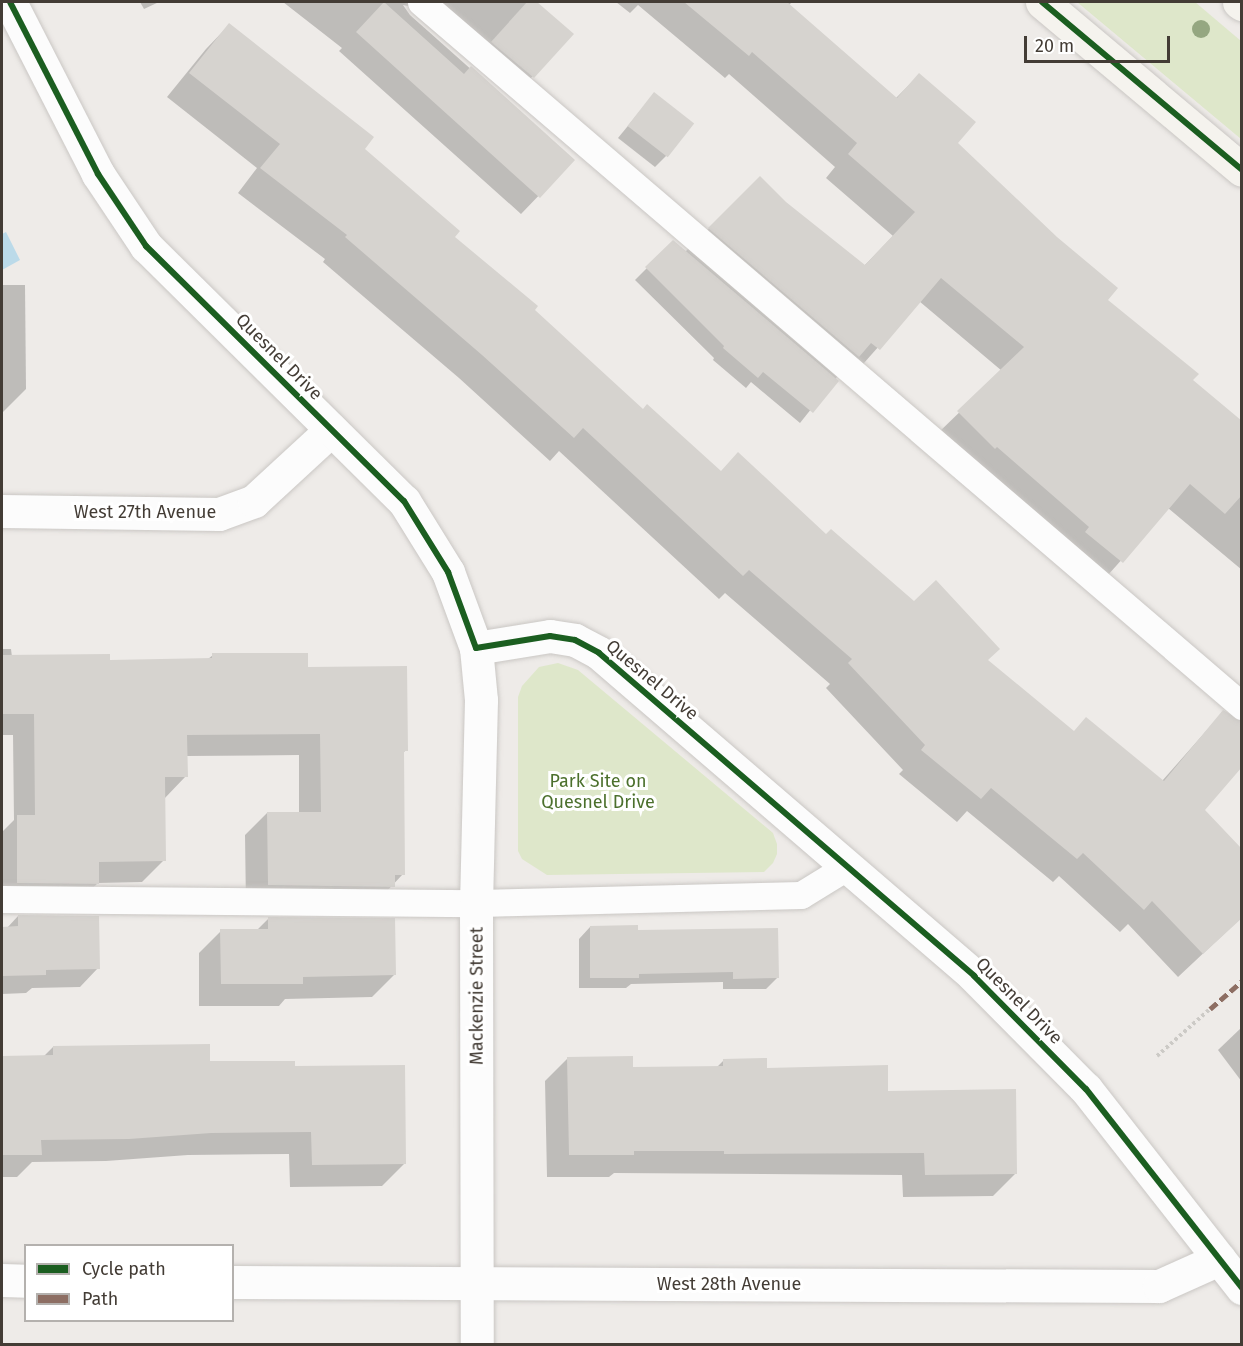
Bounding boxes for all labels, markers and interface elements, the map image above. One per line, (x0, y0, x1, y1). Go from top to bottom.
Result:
scale bar (1027, 24, 1172, 62)
text: 20 m (1035, 35, 1074, 57)
street label: Quesnel Drive (231, 309, 327, 405)
street label: West 27th Avenue (74, 501, 216, 523)
street label: Quesnel Drive (601, 635, 703, 725)
park label: Park Site on Quesnel Drive (541, 771, 655, 814)
street label: Mackenzie Street (466, 927, 488, 1065)
street label: Quesnel Drive (971, 953, 1067, 1049)
legend (24, 1244, 234, 1322)
text: Cycle path (82, 1258, 166, 1280)
street label: West 28th Avenue (657, 1273, 801, 1295)
text: Path (82, 1288, 118, 1310)

